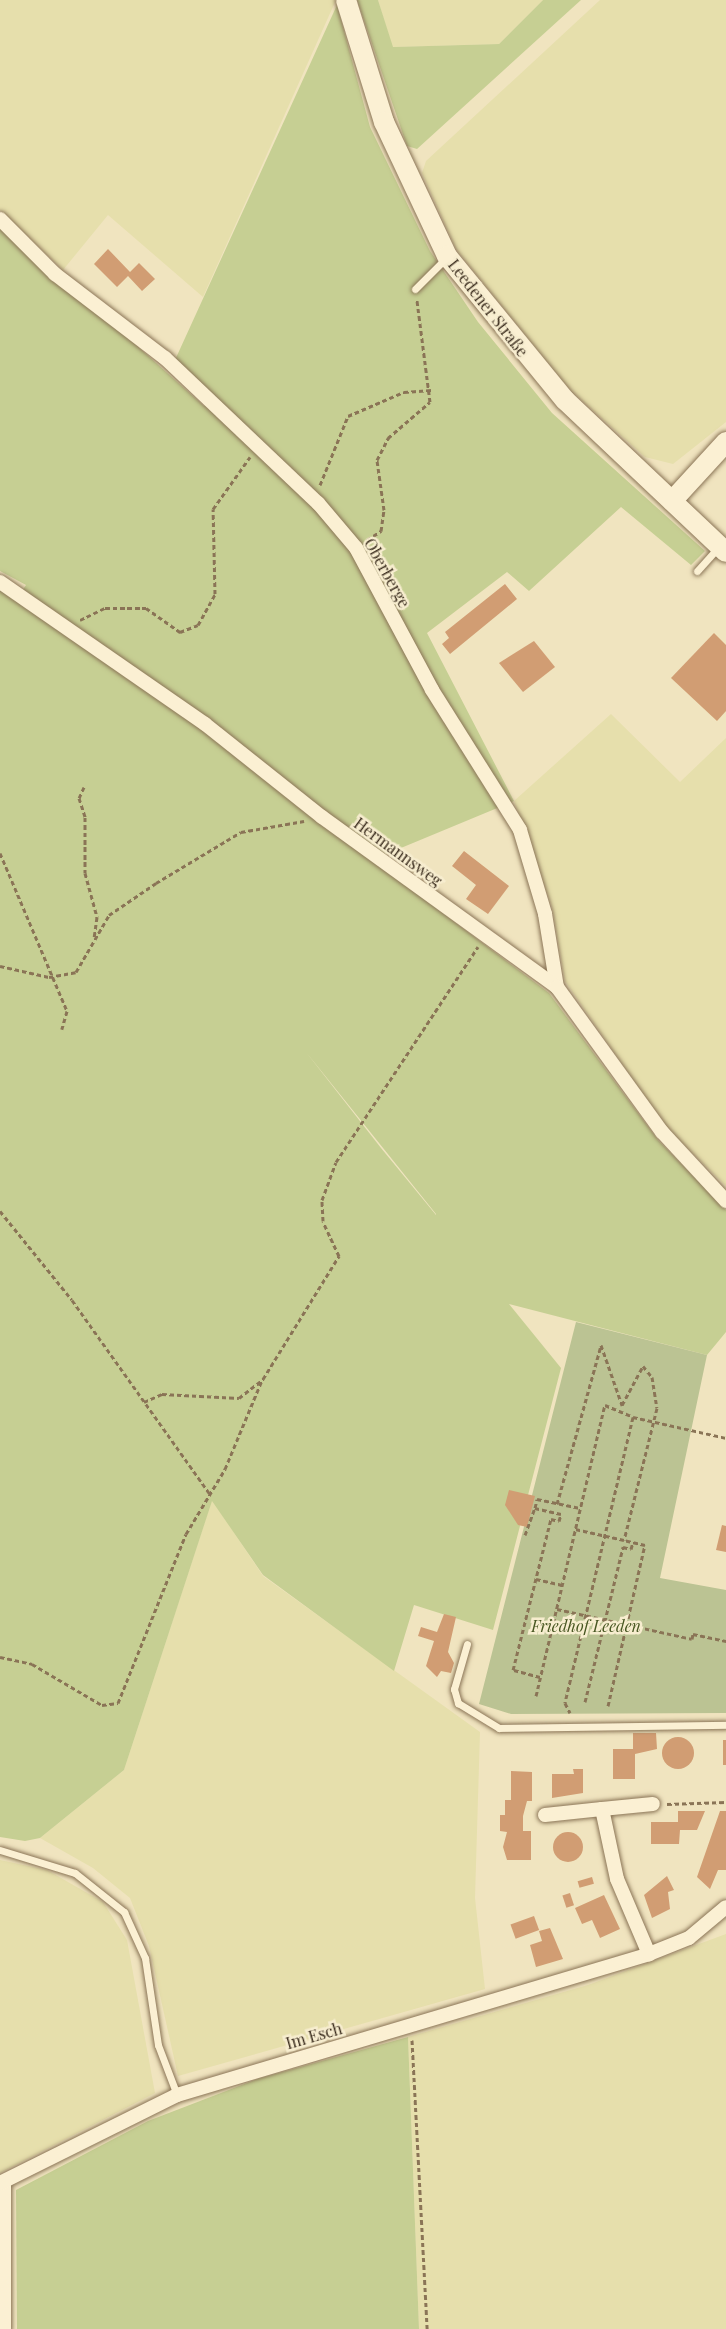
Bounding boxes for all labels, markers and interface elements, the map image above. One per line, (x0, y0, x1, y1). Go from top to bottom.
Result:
street label: Leedener Straße (444, 255, 532, 361)
street label: Oberberge (360, 535, 414, 611)
street label: Hermannsweg (350, 814, 446, 890)
park label: Friedhof Leeden (531, 1616, 641, 1636)
street label: Im Esch (284, 2019, 344, 2053)

